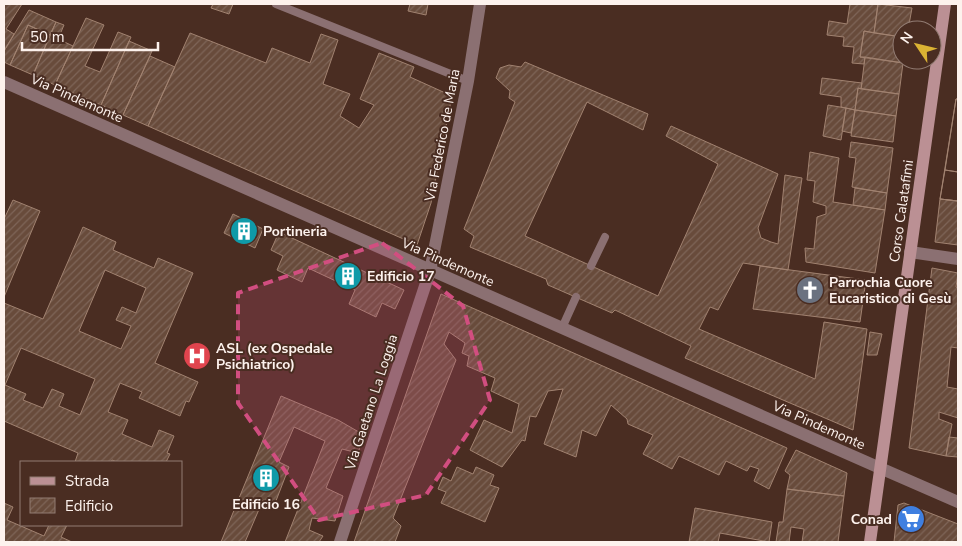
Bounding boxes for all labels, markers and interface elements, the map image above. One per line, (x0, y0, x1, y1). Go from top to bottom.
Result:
scale bar (22, 20, 159, 52)
north arrow (892, 20, 942, 70)
text: 50 m (30, 27, 65, 47)
text: N (896, 28, 918, 48)
street label: Via Federico de Maria (420, 67, 465, 204)
street label: Via Pindemonte (27, 69, 126, 127)
street label: Corso Calatafimi (885, 159, 918, 264)
building icon: Portineria (229, 216, 259, 246)
place label: Portineria (263, 222, 327, 241)
street label: Via Pindemonte (398, 233, 497, 291)
building icon: Edificio 17 (333, 261, 363, 291)
place label: Edificio 17 (367, 267, 435, 286)
place label: Parrochia Cuore Eucaristico di Gesù (829, 273, 951, 308)
church icon: Parrochia Cuore Eucaristico di Gesù (795, 275, 825, 305)
street label: Via Gaetano La Loggia (340, 332, 402, 473)
place label: ASL (ex Ospedale Psichiatrico) (216, 339, 333, 374)
hospital icon: ASL (ex Ospedale Psichiatrico) (182, 341, 212, 371)
street label: Via Pindemonte (769, 396, 868, 454)
legend (20, 461, 182, 526)
building icon: Edificio 16 (251, 463, 281, 493)
text: Strada (65, 471, 109, 491)
place label: Edificio 16 (232, 495, 300, 514)
text: Edificio (65, 496, 113, 516)
supermarket icon: Conad (896, 504, 926, 534)
place label: Conad (851, 510, 892, 529)

